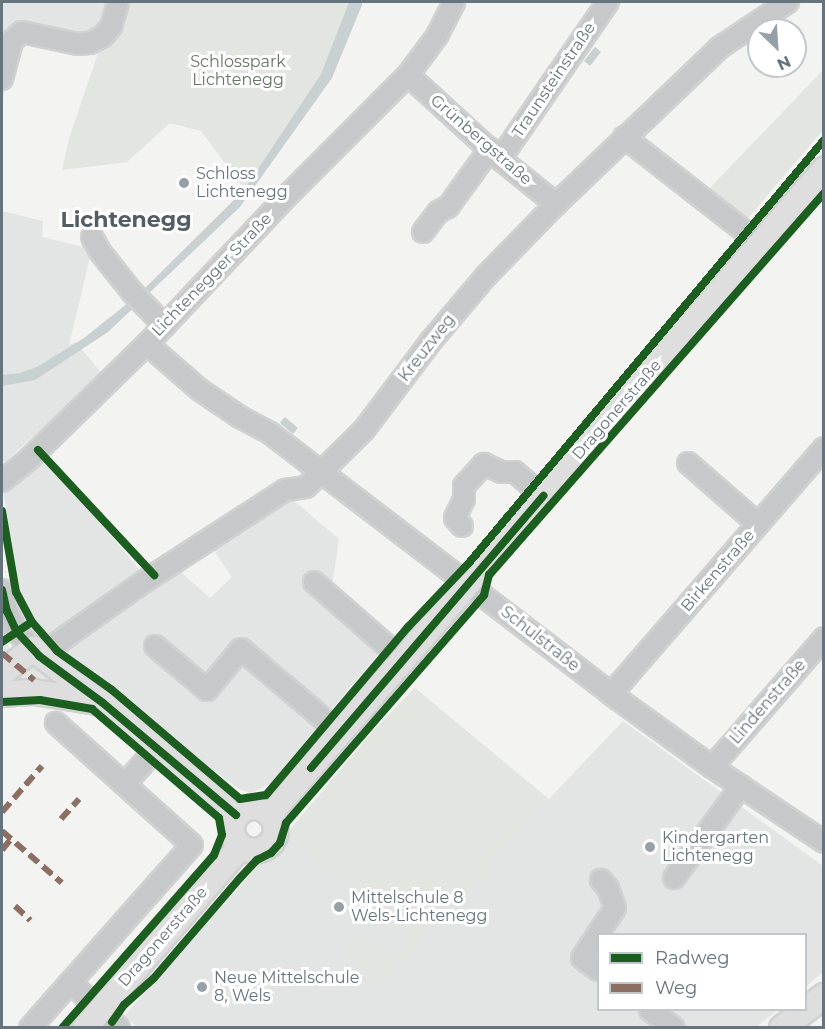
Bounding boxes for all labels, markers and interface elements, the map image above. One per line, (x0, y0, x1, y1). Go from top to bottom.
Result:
north arrow (747, 18, 807, 78)
street label: Traunsteinstraße (508, 19, 600, 141)
park label: Schlosspark Lichtenegg (190, 52, 286, 90)
text: N (774, 52, 794, 74)
street label: Grünbergstraße (426, 91, 536, 189)
place label: Schloss Lichtenegg (196, 164, 288, 202)
marker: Schloss Lichtenegg (177, 176, 191, 190)
district label: Lichtenegg (60, 207, 192, 233)
street label: Lichtenegger Straße (148, 209, 276, 341)
street label: Kreuzweg (395, 310, 459, 386)
street label: Dragonerstraße (568, 356, 666, 464)
street label: Birkenstraße (677, 526, 759, 616)
street label: Schulstraße (497, 602, 583, 676)
street label: Lindenstraße (726, 656, 810, 748)
place label: Kindergarten Lichtenegg (662, 828, 769, 866)
marker: Kindergarten Lichtenegg (643, 840, 657, 854)
street label: Dragonerstraße (114, 883, 212, 991)
place label: Mittelschule 8 Wels-Lichtenegg (351, 888, 487, 926)
marker: Mittelschule 8 Wels-Lichtenegg (332, 900, 346, 914)
legend (597, 933, 807, 1011)
text: Radweg (655, 947, 730, 969)
place label: Neue Mittelschule 8, Wels (214, 968, 359, 1006)
text: Weg (655, 977, 697, 999)
marker: Neue Mittelschule 8, Wels (195, 980, 209, 994)

